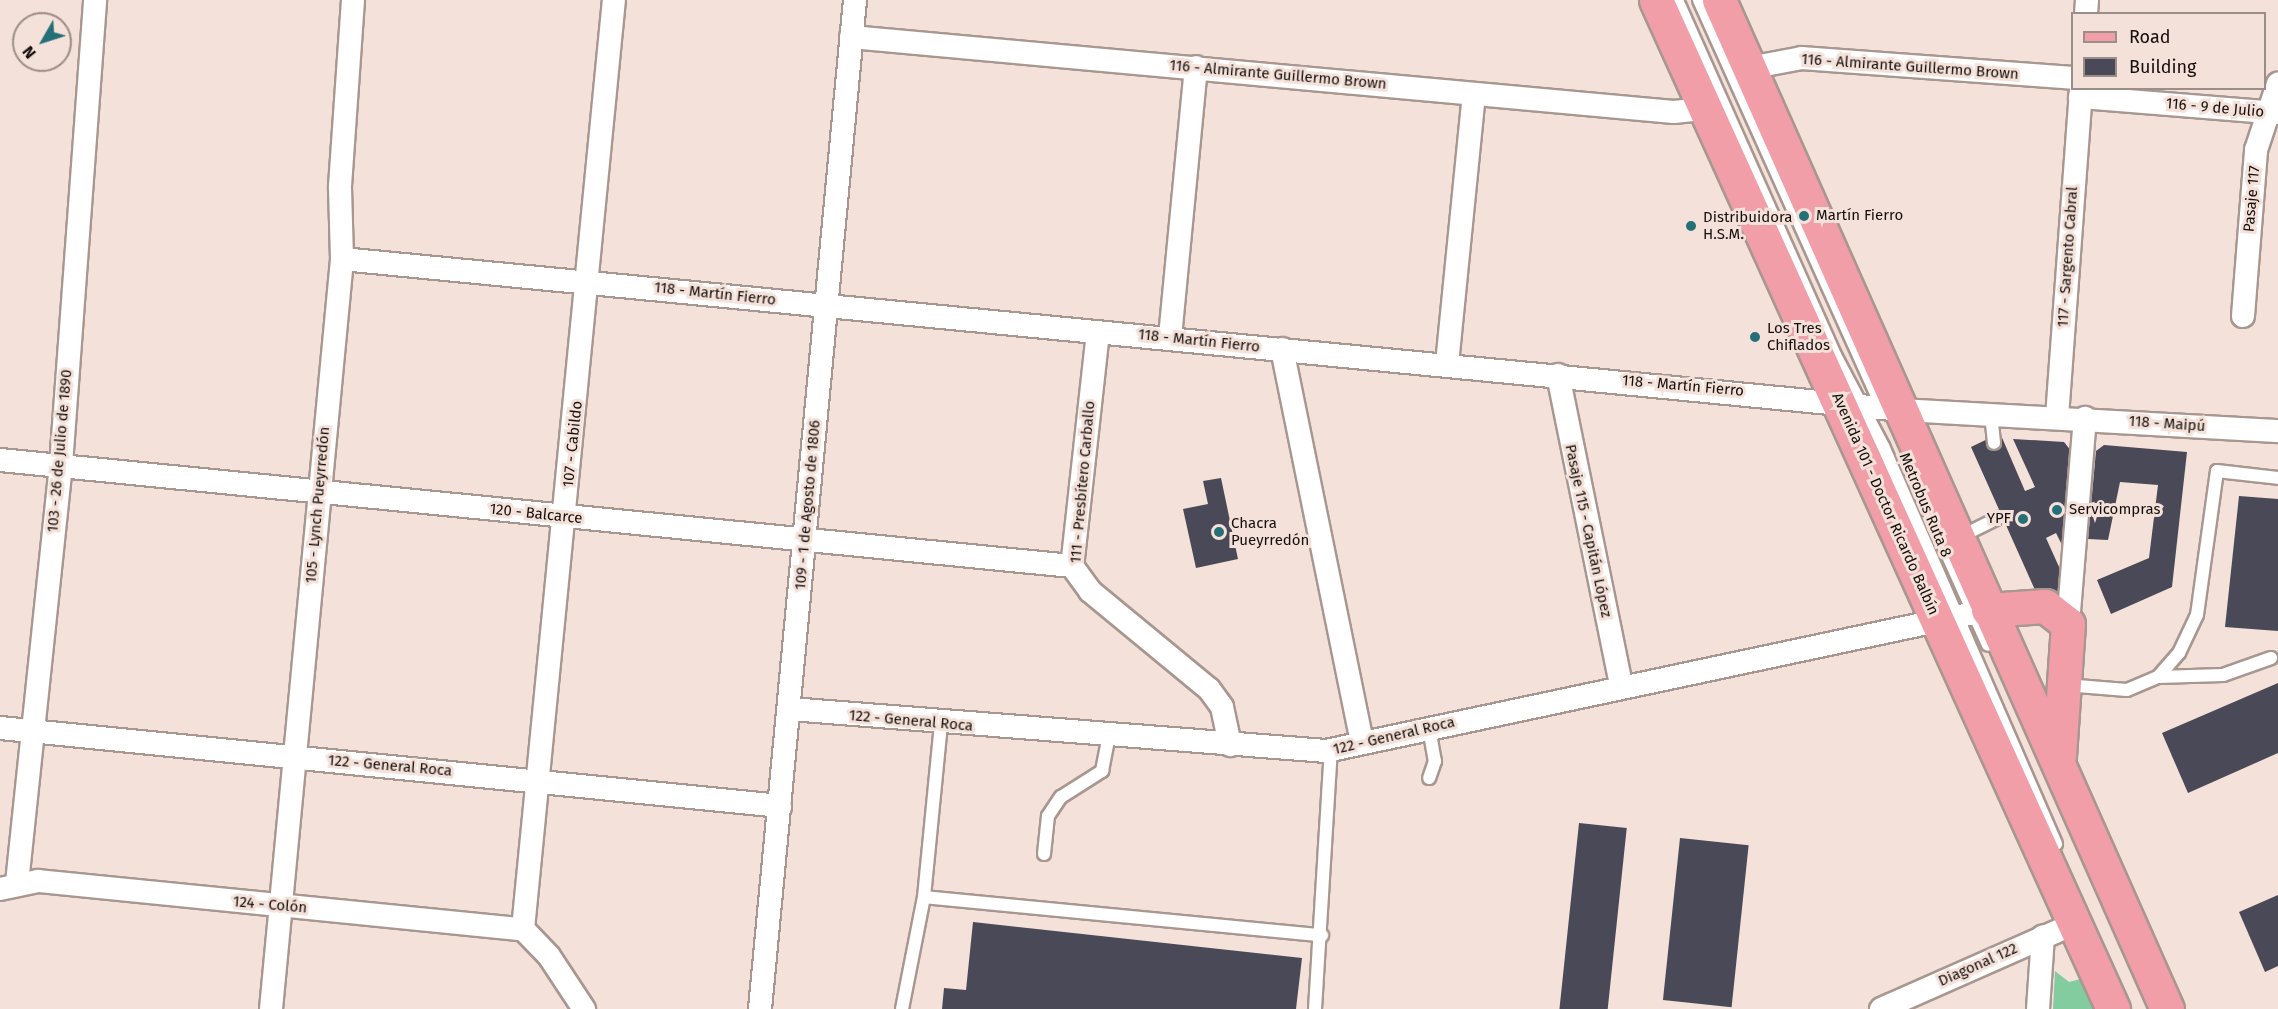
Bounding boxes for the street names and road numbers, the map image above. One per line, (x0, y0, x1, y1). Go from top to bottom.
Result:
street label: 116 - Almirante Guillermo Brown (1801, 50, 2019, 84)
street label: 116 - Almirante Guillermo Brown (1169, 57, 1387, 93)
street label: 116 - 9 de Julio (2165, 95, 2265, 121)
street label: Pasaje 117 (2240, 165, 2264, 233)
street label: 117 - Sargento Cabral (2054, 186, 2082, 328)
street label: 118 - Martín Fierro (653, 279, 777, 309)
street label: 118 - Martín Fierro (1137, 326, 1261, 356)
street label: 103 - 26 de Julio de 1890 (44, 369, 76, 533)
street label: 118 - Martín Fierro (1621, 372, 1745, 400)
street label: Avenida 101 - Doctor Ricardo Balbín (1828, 390, 1942, 618)
street label: 107 - Cabildo (560, 400, 586, 488)
street label: 111 - Presbítero Carballo (1067, 400, 1099, 564)
street label: 118 - Maipú (2128, 412, 2206, 436)
street label: 109 - 1 de Agosto de 1806 (792, 419, 824, 591)
street label: 105 - Lynch Pueyrredón (302, 426, 334, 584)
street label: Pasaje 115 - Capitán López (1561, 443, 1615, 619)
street label: Metrobus Ruta 8 (1895, 450, 1955, 560)
street label: 120 - Balcarce (489, 500, 583, 528)
street label: 122 - General Roca (848, 707, 974, 735)
street label: 122 - General Roca (1331, 713, 1457, 759)
street label: 122 - General Roca (327, 752, 453, 780)
street label: 124 - Colón (232, 893, 308, 917)
street label: Diagonal 122 (1936, 940, 2020, 990)

